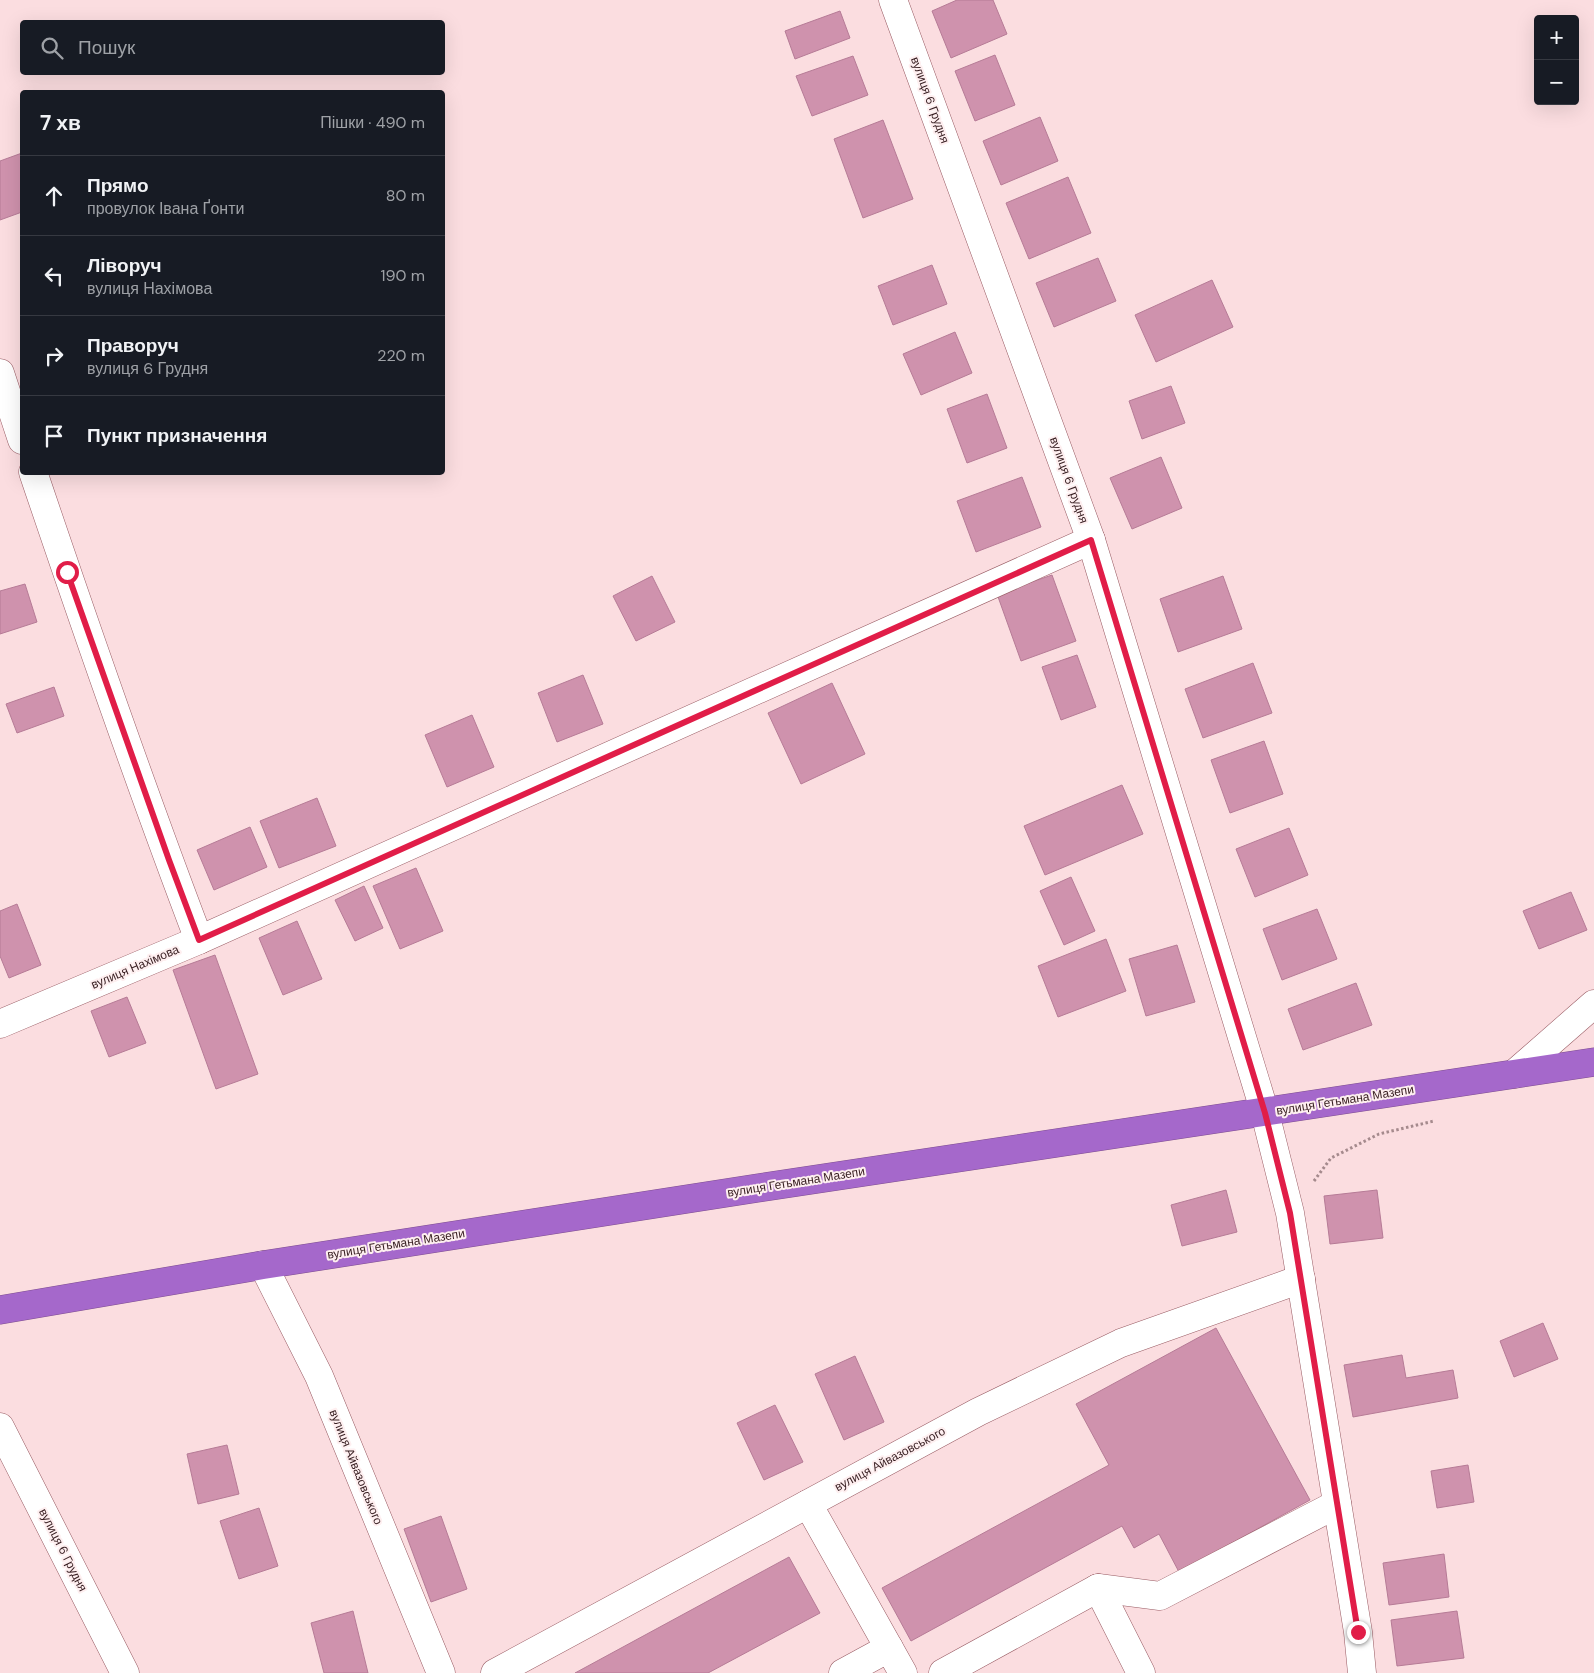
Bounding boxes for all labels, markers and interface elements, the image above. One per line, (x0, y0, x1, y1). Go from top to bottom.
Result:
map controls (1534, 15, 1579, 105)
button: + (1534, 15, 1579, 60)
search box (20, 20, 445, 75)
icon: search (38, 34, 66, 62)
text: Пошук (78, 35, 135, 60)
street label: вулиця 6 Грудня (907, 55, 953, 145)
button: − (1534, 60, 1579, 105)
text: 7 хв (40, 109, 81, 137)
text: Пішки · 490 m (320, 112, 425, 133)
text: Прямо (87, 173, 149, 198)
icon: ahead (40, 182, 68, 210)
text: 80 m (386, 185, 425, 206)
text: провулок Івана Ґонти (87, 198, 244, 219)
text: Ліворуч (87, 253, 162, 278)
icon: left (40, 262, 68, 290)
text: 190 m (381, 265, 425, 286)
text: вулиця Нахімова (87, 278, 212, 299)
text: Праворуч (87, 333, 179, 358)
icon: right (40, 342, 68, 370)
text: 220 m (377, 345, 425, 366)
text: вулиця 6 Грудня (87, 358, 208, 379)
icon: arrive (40, 422, 68, 450)
text: Пункт призначення (87, 423, 267, 448)
street label: вулиця 6 Грудня (1046, 435, 1092, 525)
route start (56, 561, 79, 584)
street label: вулиця Нахімова (89, 941, 182, 993)
street label: вулиця Гетьмана Мазепи (1275, 1081, 1415, 1119)
street label: вулиця Гетьмана Мазепи (726, 1163, 866, 1201)
street label: вулиця Гетьмана Мазепи (326, 1225, 466, 1263)
street label: вулиця Айвазовського (326, 1407, 387, 1527)
street label: вулиця Айвазовського (832, 1423, 948, 1495)
street label: вулиця 6 Грудня (35, 1506, 91, 1594)
route end (1347, 1621, 1370, 1644)

